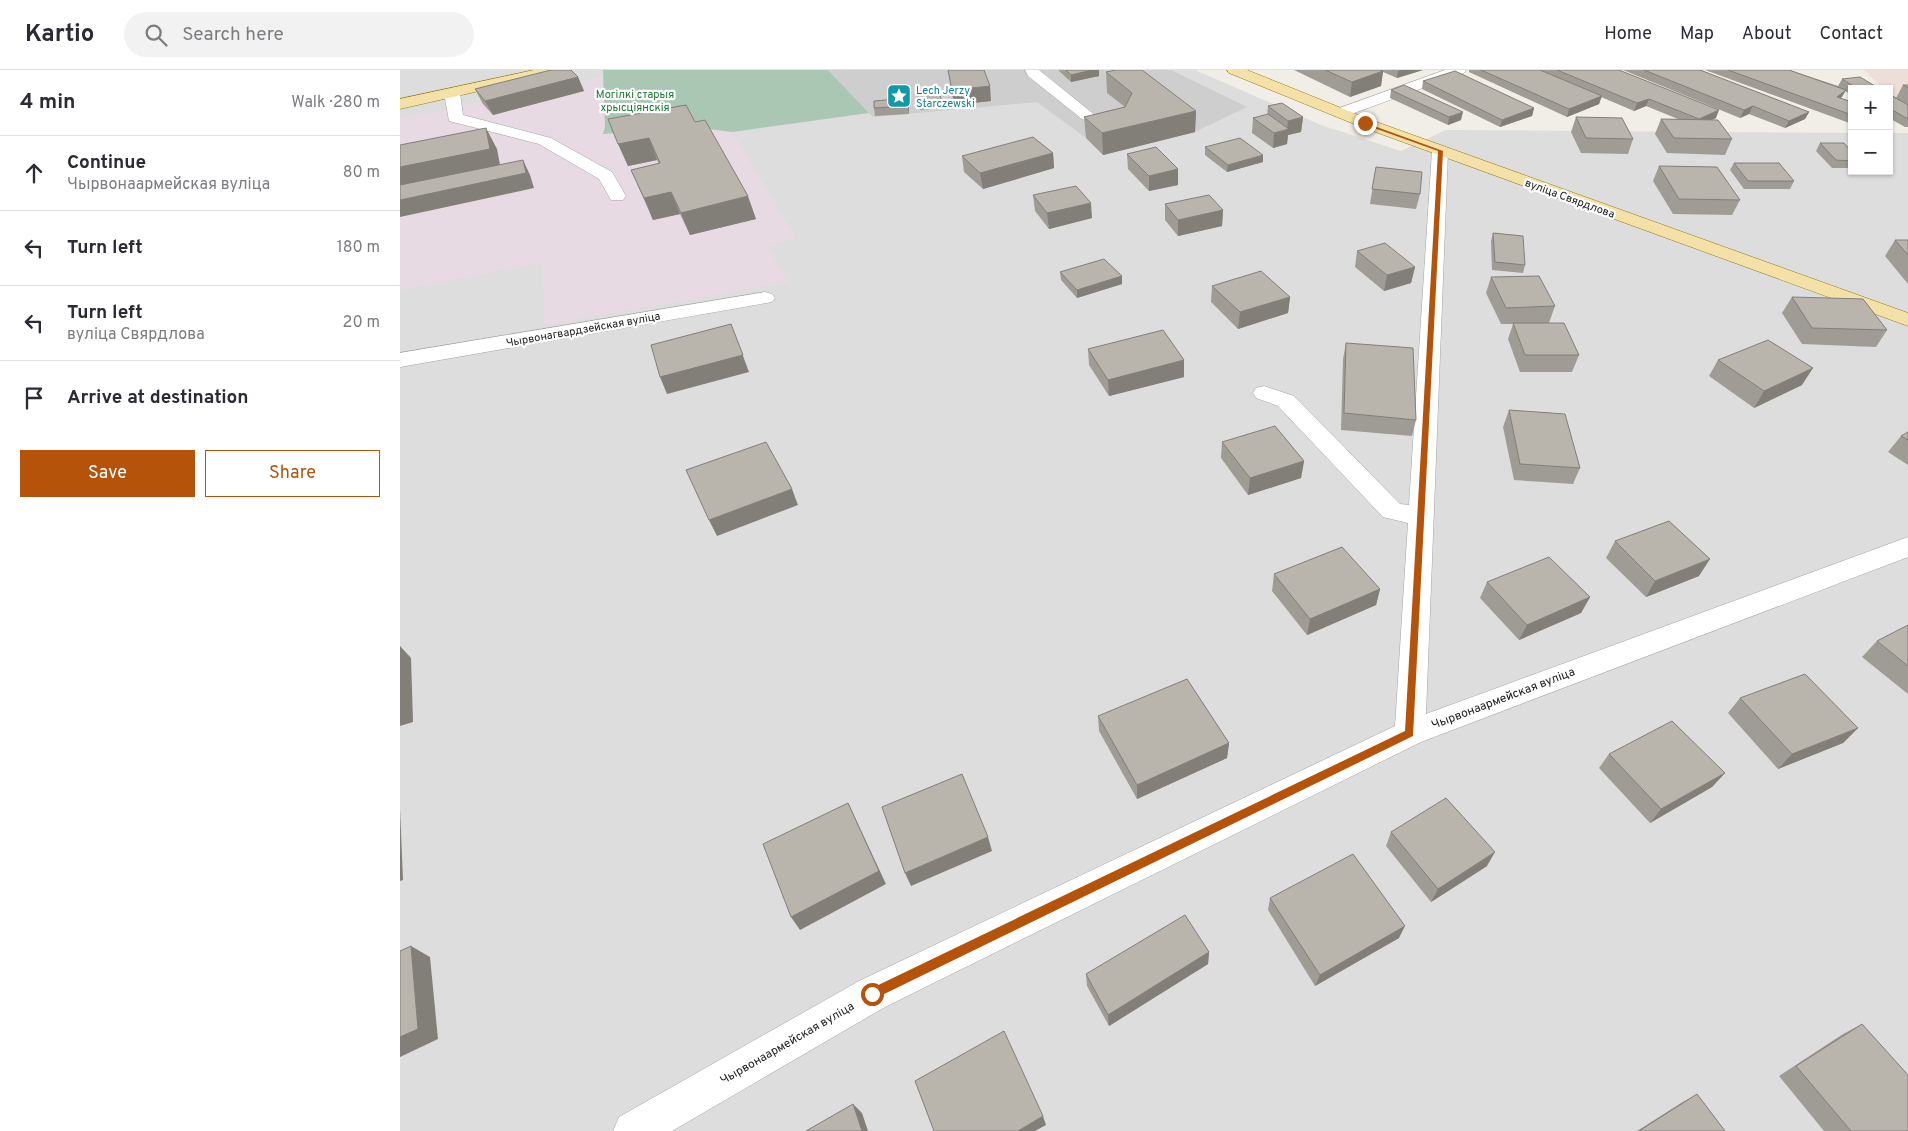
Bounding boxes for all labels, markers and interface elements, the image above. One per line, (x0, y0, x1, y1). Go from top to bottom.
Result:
search box (124, 12, 474, 57)
text: Kartio (25, 20, 94, 50)
icon: search (142, 21, 170, 49)
text: Search here (182, 23, 284, 47)
text: Home (1604, 23, 1652, 46)
text: Map (1680, 23, 1714, 46)
text: About (1742, 23, 1791, 46)
text: Contact (1819, 23, 1883, 46)
place icon: Lech Jerzy Starczewski (886, 83, 912, 109)
place label: Lech Jerzy Starczewski (916, 84, 975, 111)
map controls (1848, 85, 1893, 175)
button: + (1848, 85, 1893, 130)
park label: Могілкі старыя хрысціянскія (596, 88, 674, 115)
text: 4 min (20, 89, 76, 116)
text: Walk · 280 m (291, 93, 380, 113)
route end (1354, 112, 1377, 135)
button: − (1848, 130, 1893, 175)
text: Continue (67, 151, 146, 175)
icon: ahead (20, 159, 48, 187)
text: 80 m (343, 163, 380, 183)
text: Чырвонаармейская вуліца (67, 175, 270, 195)
street label: вуліца Свярдлова (1523, 176, 1617, 222)
icon: left (20, 234, 48, 262)
text: Turn left (67, 236, 143, 260)
text: 180 m (337, 238, 380, 258)
text: Turn left (67, 301, 143, 325)
icon: left (20, 309, 48, 337)
street label: Чырвонагвардзейская вуліца (505, 309, 662, 350)
text: 20 m (343, 313, 380, 333)
text: вуліца Свярдлова (67, 325, 205, 345)
icon: arrive (20, 384, 48, 412)
text: Arrive at destination (67, 386, 248, 410)
button: Save (20, 450, 195, 497)
button: Share (205, 450, 380, 497)
street label: Чырвонаармейская вуліца (1429, 664, 1577, 734)
route start (861, 983, 884, 1006)
street label: Чырвонаармейская вуліца (718, 999, 857, 1089)

